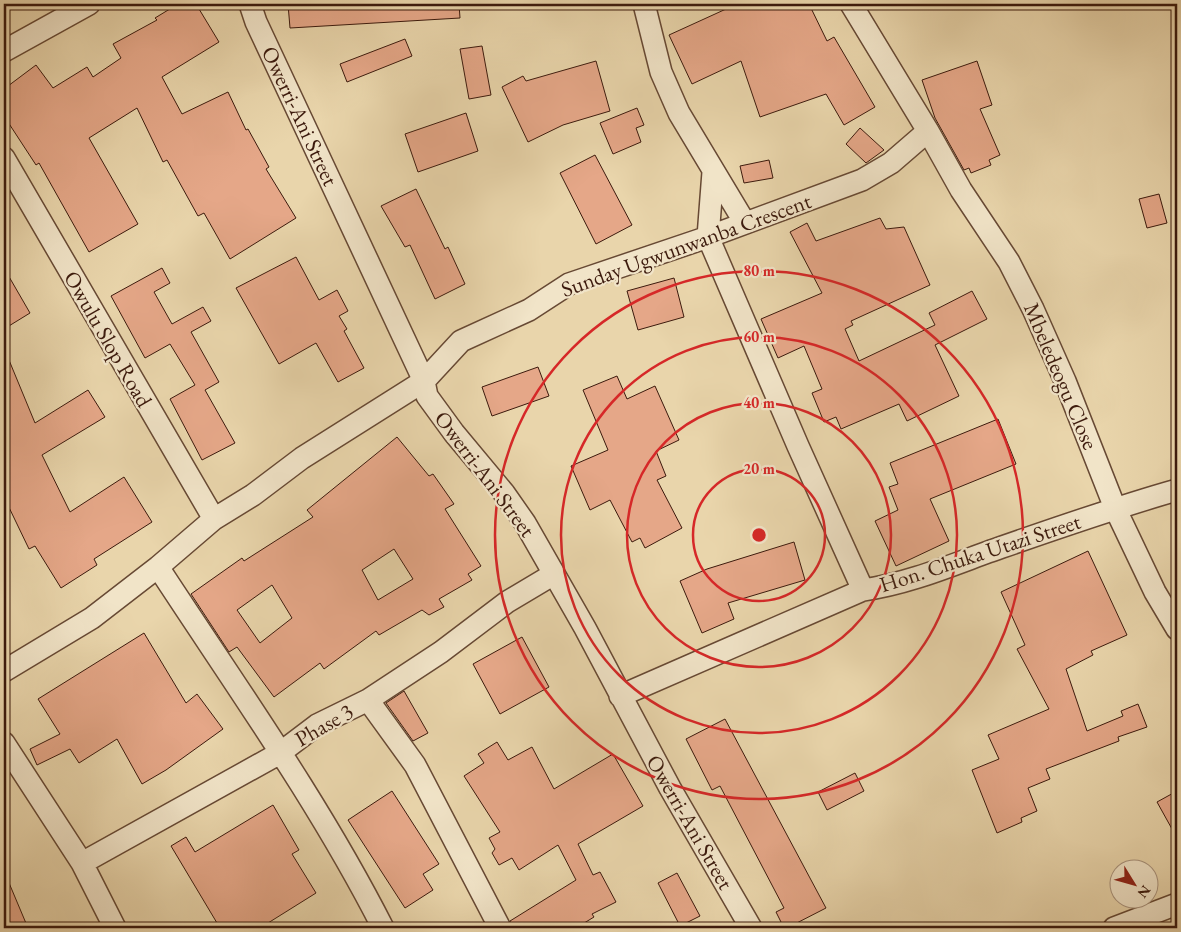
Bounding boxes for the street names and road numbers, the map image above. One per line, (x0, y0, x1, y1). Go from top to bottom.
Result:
street label: Owerri-Ani Street (255, 41, 345, 191)
street label: Sunday Ugwunwanba Crescent (557, 186, 815, 304)
street label: Owulu Slop Road (57, 265, 159, 413)
street label: Mbeledeogu Close (1017, 298, 1105, 454)
street label: Owerri-Ani Street (428, 405, 542, 543)
street label: Hon. Chuka Utazi Street (876, 507, 1084, 599)
street label: Phase 3 (290, 697, 358, 753)
street label: Owerri-Ani Street (640, 749, 740, 895)

